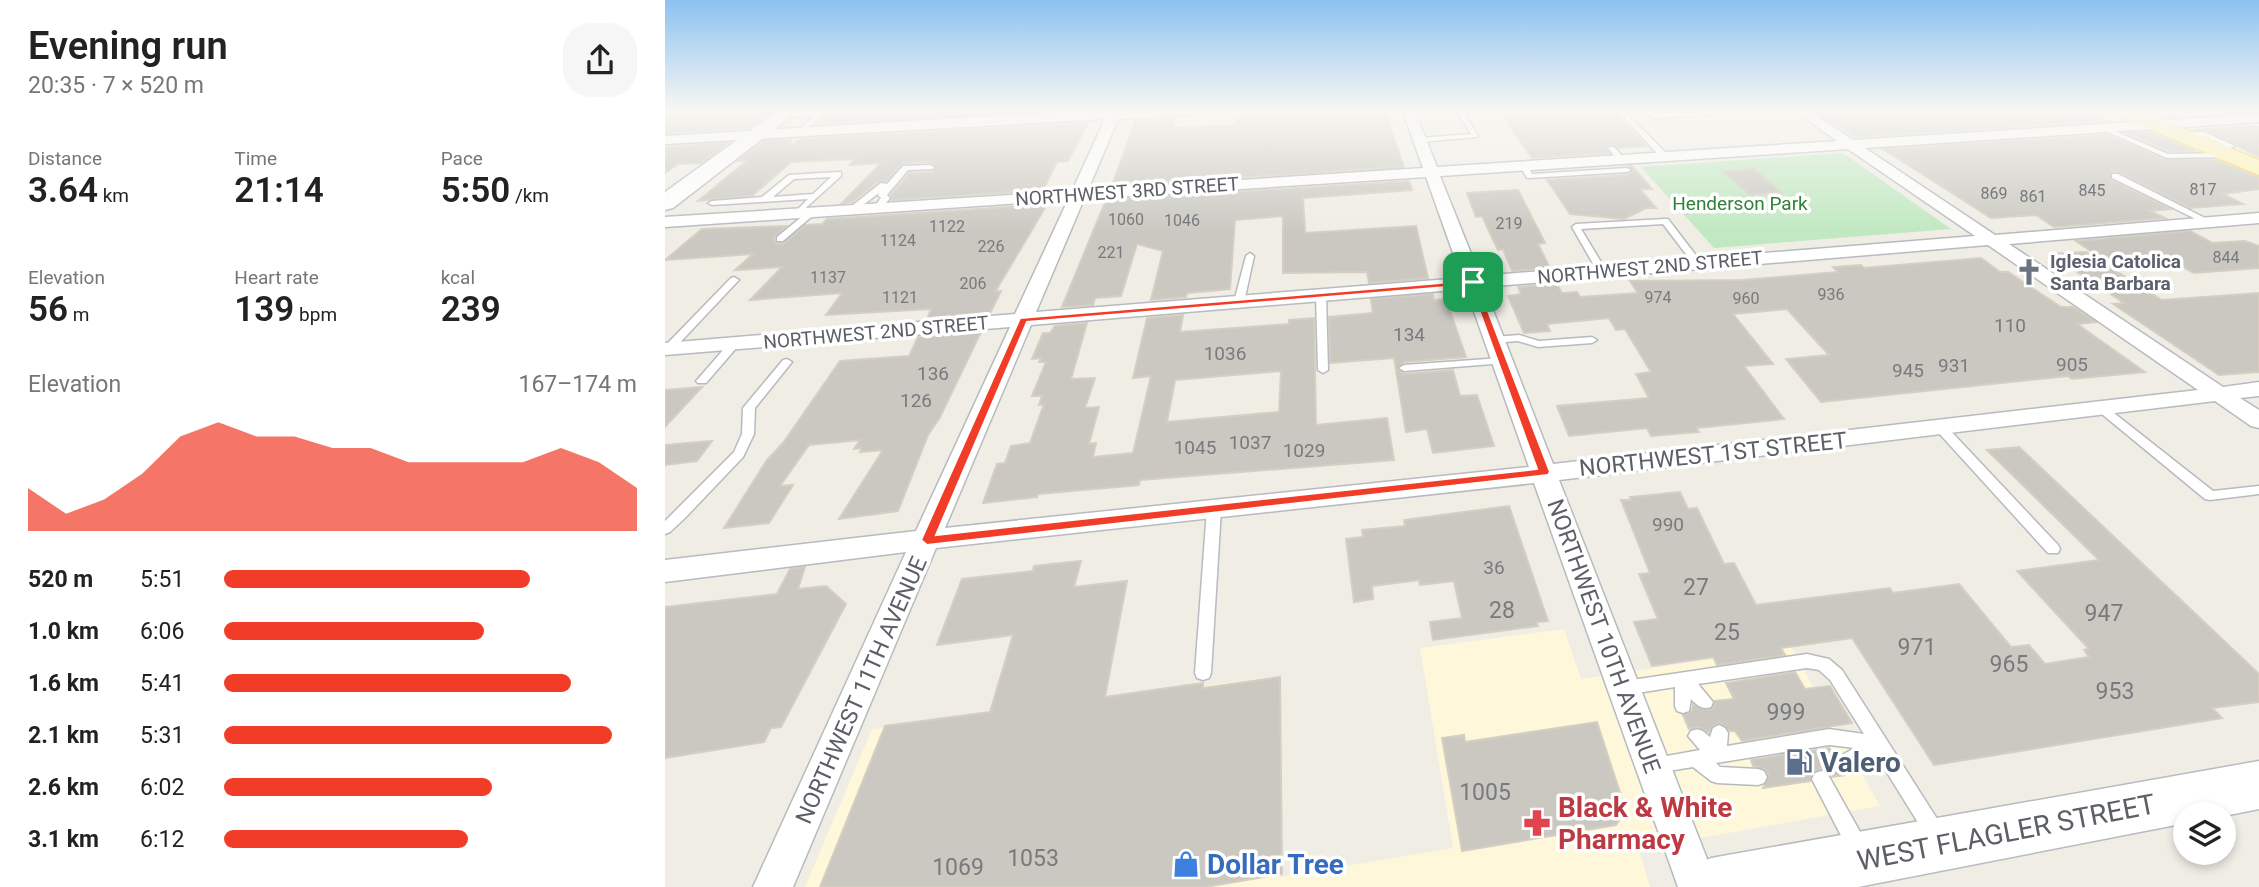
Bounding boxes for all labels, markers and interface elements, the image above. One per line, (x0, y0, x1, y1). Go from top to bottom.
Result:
button: share (563, 23, 637, 97)
text: Evening run (28, 24, 228, 68)
text: 20:35 · 7 × 520 m (28, 72, 204, 99)
text: Distance (28, 147, 102, 170)
text: Time (234, 147, 277, 170)
text: Pace (441, 147, 483, 170)
text: 3.64 (28, 170, 98, 211)
text: 21:14 (234, 170, 324, 211)
text: 5:50 (441, 170, 510, 211)
street label: NORTHWEST 3RD STREET (1014, 172, 1240, 211)
house number: 817 (2190, 180, 2216, 199)
house number: 845 (2079, 181, 2105, 200)
text: km (98, 184, 129, 207)
text: /km (510, 184, 549, 207)
house number: 869 (1981, 184, 2007, 203)
house number: 861 (2020, 187, 2046, 206)
park label: Henderson Park (1672, 192, 1808, 215)
house number: 1060 (1108, 210, 1144, 229)
house number: 1046 (1164, 211, 1200, 230)
house number: 219 (1496, 214, 1522, 233)
house number: 1122 (929, 217, 965, 236)
house number: 1124 (880, 231, 916, 250)
house number: 226 (978, 237, 1004, 256)
house number: 221 (1098, 243, 1124, 262)
street label: NORTHWEST 2ND STREET (1536, 246, 1764, 289)
house number: 844 (2213, 248, 2239, 267)
place label: Iglesia Catolica Santa Barbara (2050, 250, 2181, 295)
pin (1443, 252, 1503, 312)
church icon: Iglesia Catolica Santa Barbara (2014, 257, 2044, 287)
icon: arrive (1454, 263, 1492, 301)
text: Elevation (28, 266, 105, 289)
text: Heart rate (234, 266, 319, 289)
text: kcal (441, 266, 475, 289)
house number: 1137 (810, 268, 846, 287)
house number: 206 (960, 274, 986, 293)
house number: 936 (1818, 285, 1844, 304)
house number: 1121 (882, 288, 918, 307)
house number: 974 (1645, 288, 1671, 307)
text: 56 (28, 289, 68, 330)
text: 139 (234, 289, 294, 330)
text: 239 (441, 289, 501, 330)
house number: 960 (1733, 289, 1759, 308)
text: m (68, 303, 89, 326)
text: bpm (294, 303, 337, 326)
street label: NORTHWEST 2ND STREET (762, 311, 990, 354)
house number: 110 (1994, 314, 2026, 337)
house number: 134 (1393, 323, 1425, 346)
house number: 1036 (1204, 342, 1246, 365)
house number: 905 (2056, 353, 2088, 376)
house number: 931 (1938, 354, 1970, 377)
house number: 945 (1892, 359, 1924, 382)
house number: 136 (917, 362, 949, 385)
text: Elevation (28, 371, 121, 398)
text: 167–174 m (518, 371, 637, 398)
house number: 126 (900, 389, 932, 412)
street label: NORTHWEST 1ST STREET (1578, 427, 1848, 482)
house number: 1037 (1229, 431, 1271, 454)
house number: 1045 (1174, 436, 1216, 459)
house number: 1029 (1283, 439, 1325, 462)
street label: NORTHWEST 10TH AVENUE (1541, 495, 1666, 777)
house number: 990 (1652, 513, 1684, 536)
street label: NORTHWEST 11TH AVENUE (790, 552, 933, 828)
house number: 36 (1483, 556, 1505, 579)
text: 520 m (28, 566, 93, 593)
text: 5:51 (140, 566, 184, 593)
house number: 27 (1683, 574, 1709, 601)
house number: 28 (1489, 597, 1515, 624)
house number: 947 (2085, 600, 2123, 627)
text: 1.0 km (28, 618, 99, 645)
text: 6:06 (140, 618, 184, 645)
house number: 25 (1714, 619, 1740, 646)
house number: 971 (1898, 634, 1936, 661)
house number: 965 (1990, 651, 2028, 678)
text: 1.6 km (28, 670, 99, 697)
text: 5:41 (140, 670, 184, 697)
house number: 953 (2096, 678, 2134, 705)
house number: 999 (1767, 699, 1805, 726)
text: 2.1 km (28, 722, 99, 749)
text: 5:31 (140, 722, 184, 749)
place label: Valero (1820, 746, 1901, 779)
fuel station icon: Valero (1784, 747, 1814, 777)
text: 2.6 km (28, 774, 99, 801)
text: 6:02 (140, 774, 184, 801)
house number: 1005 (1459, 779, 1511, 806)
street label: WEST FLAGLER STREET (1854, 787, 2158, 878)
place label: Black & White Pharmacy (1558, 791, 1732, 856)
map controls (2173, 802, 2236, 865)
button: layers (2173, 802, 2236, 865)
pharmacy icon: Black & White Pharmacy (1522, 808, 1552, 838)
text: 3.1 km (28, 826, 99, 853)
text: 6:12 (140, 826, 184, 853)
house number: 1053 (1007, 845, 1059, 872)
place label: Dollar Tree (1207, 848, 1344, 881)
shop icon: Dollar Tree (1171, 849, 1201, 879)
house number: 1069 (932, 854, 984, 881)

